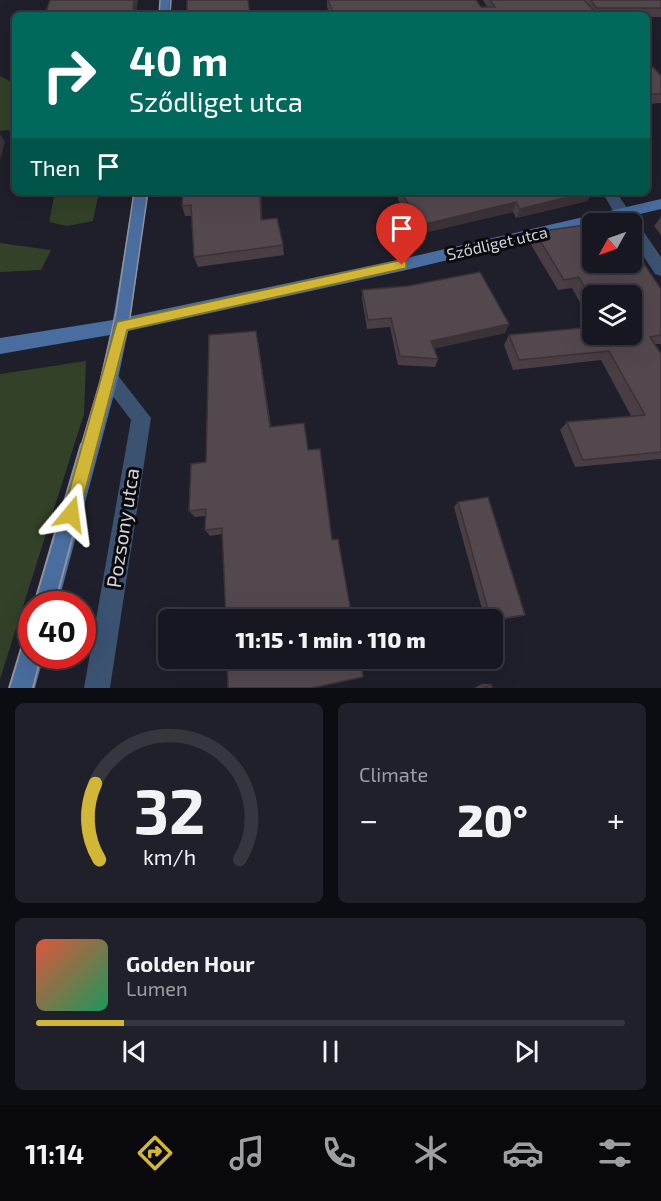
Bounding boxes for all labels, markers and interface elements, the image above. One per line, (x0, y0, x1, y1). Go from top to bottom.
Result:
text: 40 m (129, 34, 228, 84)
icon: right (30, 36, 108, 114)
text: Sződliget utca (129, 85, 303, 117)
icon: arrive (92, 150, 125, 183)
text: Then (30, 154, 80, 180)
pin (376, 203, 427, 265)
icon: arrive (385, 212, 418, 245)
north arrow (582, 213, 642, 273)
map controls (582, 213, 642, 345)
street label: Sződliget utca (445, 222, 549, 263)
button: layers (582, 285, 642, 345)
street label: Pozsony utca (101, 466, 143, 589)
position arrow (39, 482, 103, 546)
speed limit sign: 40 (18, 591, 96, 669)
text: 11:15 · 1 min · 110 m (235, 626, 426, 652)
text: Climate (359, 762, 428, 786)
text: 32 (133, 772, 205, 847)
text: 20° (457, 792, 528, 846)
text: − (359, 799, 378, 839)
text: + (607, 799, 625, 839)
text: km/h (142, 844, 196, 869)
text: Golden Hour (126, 950, 255, 976)
text: Lumen (126, 976, 188, 1000)
icon: previous (118, 1035, 151, 1068)
icon: pause (314, 1035, 347, 1068)
icon: next (510, 1035, 543, 1068)
icon: directions (134, 1132, 176, 1174)
icon: music (226, 1132, 268, 1174)
icon: phone (318, 1132, 360, 1174)
icon: climate (410, 1132, 452, 1174)
icon: car (502, 1132, 544, 1174)
icon: filters (594, 1132, 636, 1174)
text: 11:14 (25, 1137, 84, 1169)

